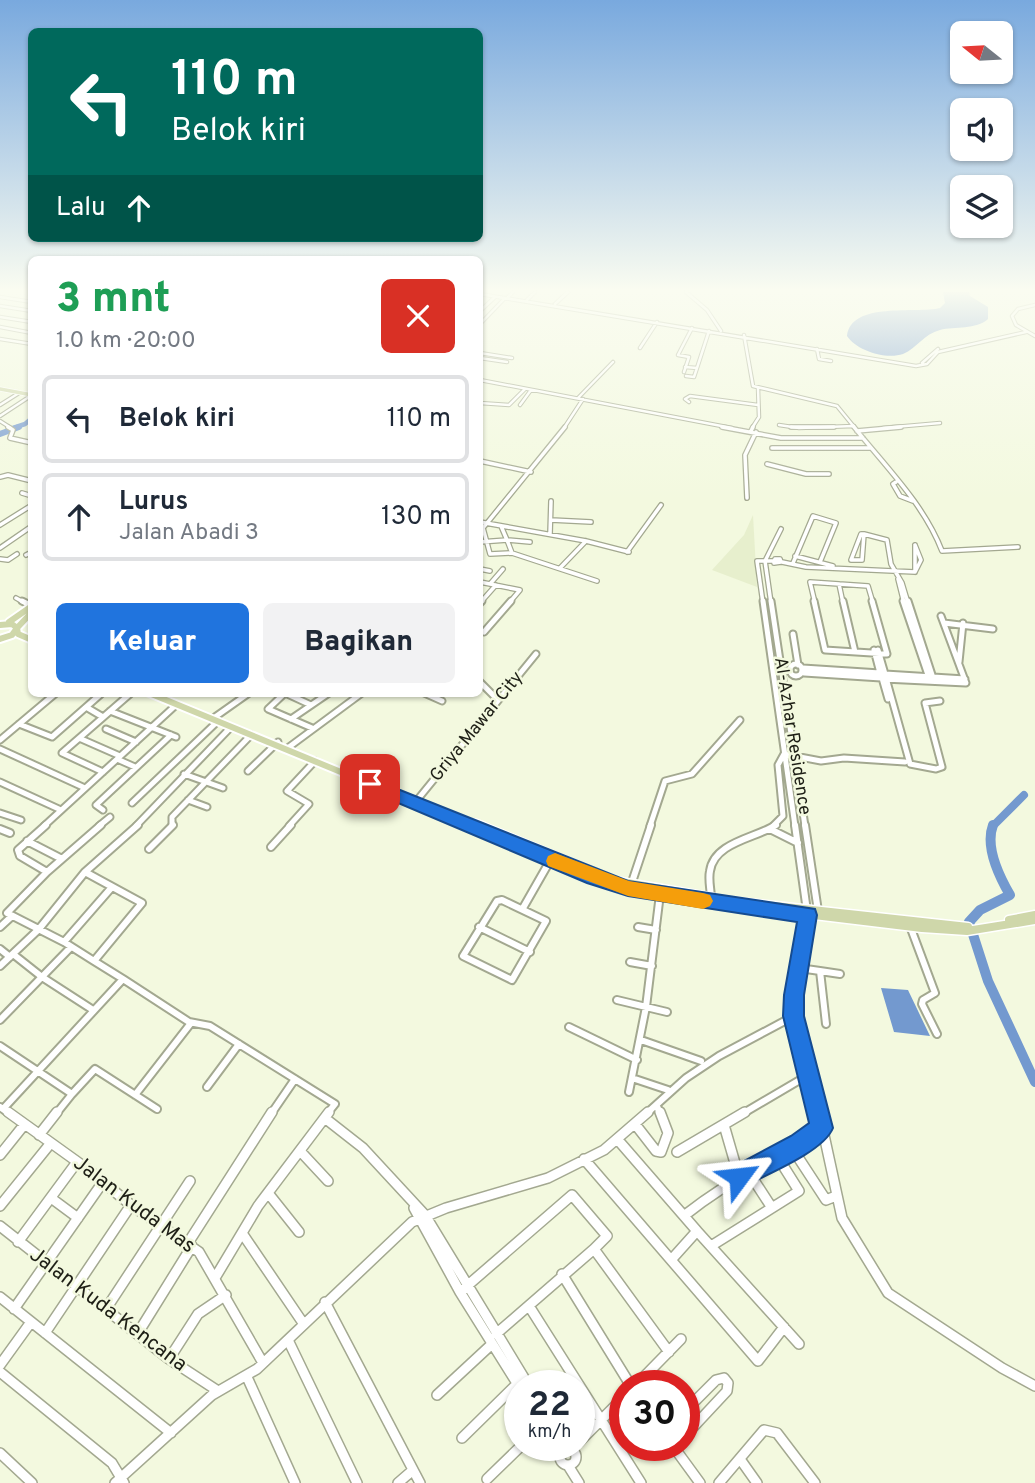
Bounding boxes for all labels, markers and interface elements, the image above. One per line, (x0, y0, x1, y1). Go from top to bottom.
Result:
north arrow (950, 21, 1013, 84)
map controls (950, 21, 1013, 238)
text: 110 m (171, 51, 298, 113)
icon: left (56, 56, 147, 147)
button: sound (950, 98, 1013, 161)
text: Belok kiri (171, 112, 306, 152)
button: layers (950, 175, 1013, 238)
icon: ahead (120, 189, 158, 227)
text: Lalu (56, 192, 106, 225)
text: 3 mnt (56, 274, 171, 327)
button: close (381, 279, 455, 353)
text: 1.0 km · 20:00 (56, 327, 196, 356)
icon: left (60, 400, 98, 438)
text: Belok kiri (119, 403, 235, 436)
text: 110 m (387, 403, 451, 436)
text: Lurus (119, 486, 188, 519)
icon: ahead (60, 498, 98, 536)
text: 130 m (381, 501, 451, 534)
text: Jalan Abadi 3 (119, 519, 259, 548)
button: Keluar (56, 603, 249, 683)
button: Bagikan (263, 603, 455, 683)
street label: Al-Azhar Residence (768, 655, 816, 817)
street label: Griya Mawar City (425, 667, 529, 787)
pin (340, 754, 400, 814)
icon: arrive (351, 765, 389, 803)
position arrow (702, 1140, 776, 1214)
street label: Jalan Kuda Mas (67, 1150, 201, 1260)
street label: Jalan Kuda Kencana (24, 1242, 192, 1378)
speed limit sign: 30 (609, 1370, 700, 1461)
text: 22 (528, 1384, 571, 1428)
text: km/h (528, 1421, 571, 1444)

